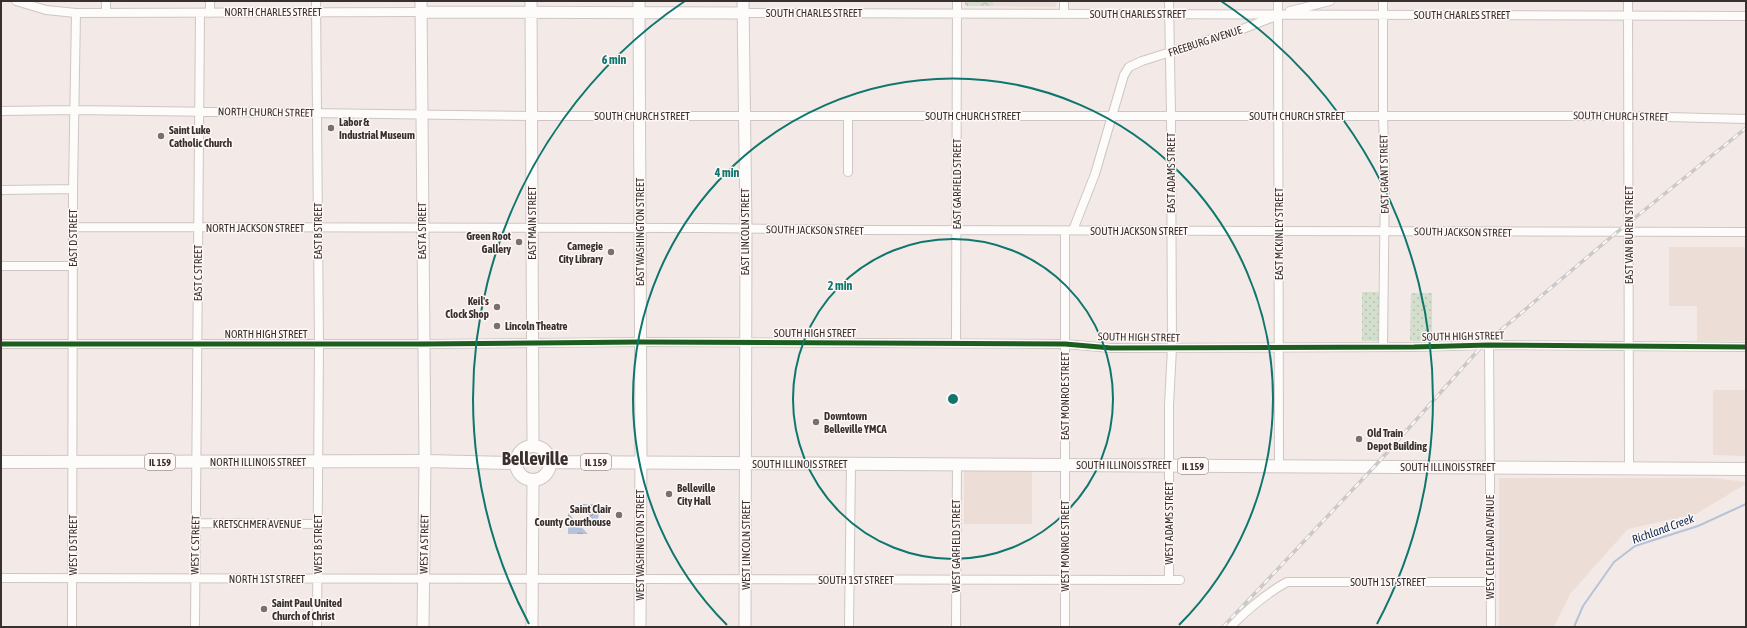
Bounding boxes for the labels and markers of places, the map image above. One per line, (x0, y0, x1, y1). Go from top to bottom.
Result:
place label: Labor & Industrial Museum (339, 116, 415, 141)
marker: Labor & Industrial Museum (326, 123, 336, 133)
place label: Saint Luke Catholic Church (169, 124, 232, 149)
marker: Saint Luke Catholic Church (156, 131, 166, 141)
place label: Green Root Gallery (466, 230, 512, 255)
marker: Green Root Gallery (514, 237, 524, 247)
place label: Carnegie City Library (558, 240, 603, 265)
marker: Carnegie City Library (606, 247, 616, 257)
place label: Keil's Clock Shop (445, 295, 489, 320)
marker: Keil's Clock Shop (492, 302, 502, 312)
place label: Lincoln Theatre (505, 320, 568, 332)
marker: Lincoln Theatre (492, 321, 502, 331)
centre of rings (946, 392, 960, 406)
place label: Downtown Belleville YMCA (824, 410, 887, 435)
marker: Downtown Belleville YMCA (811, 417, 821, 427)
place label: Old Train Depot Building (1367, 427, 1427, 452)
marker: Old Train Depot Building (1354, 434, 1364, 444)
place label: Belleville City Hall (677, 482, 716, 507)
marker: Belleville City Hall (664, 489, 674, 499)
place label: Saint Clair County Courthouse (535, 503, 612, 528)
marker: Saint Clair County Courthouse (614, 510, 624, 520)
place label: Saint Paul United Church of Christ (272, 597, 342, 622)
marker: Saint Paul United Church of Christ (259, 604, 269, 614)

